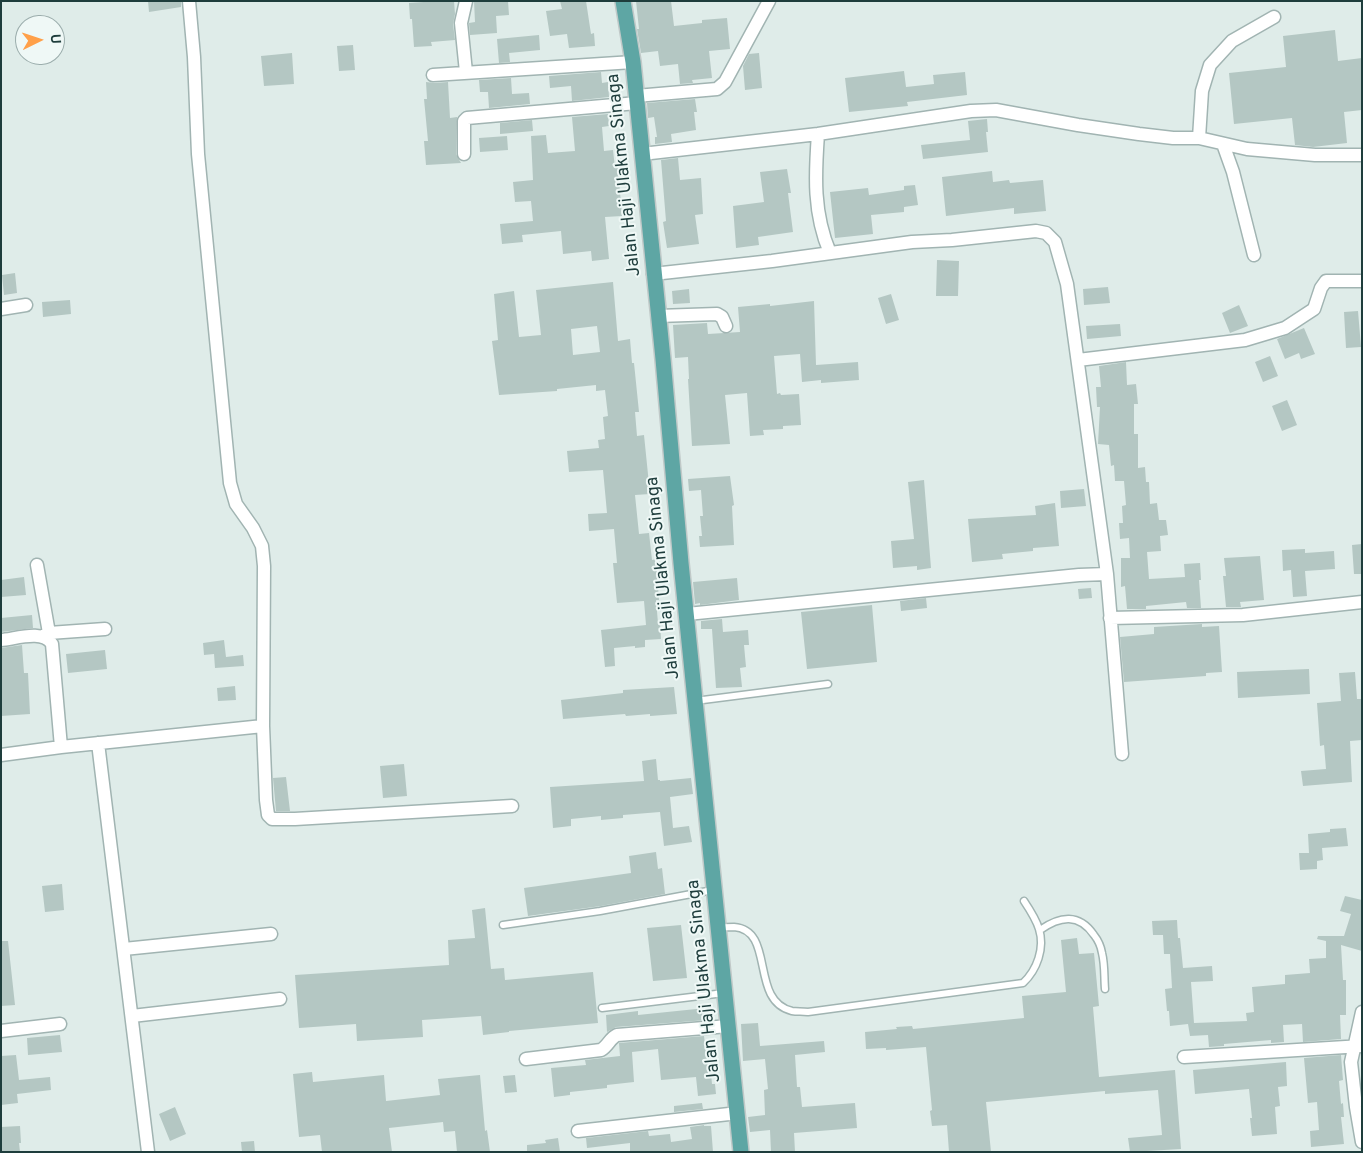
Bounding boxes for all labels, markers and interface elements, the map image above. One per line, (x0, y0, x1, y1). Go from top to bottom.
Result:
north arrow (15, 15, 65, 65)
text: U (46, 33, 63, 45)
street label: Jalan Haji Ulakma Sinaga (604, 72, 646, 278)
street label: Jalan Haji Ulakma Sinaga (643, 475, 685, 681)
street label: Jalan Haji Ulakma Sinaga (684, 878, 726, 1084)

